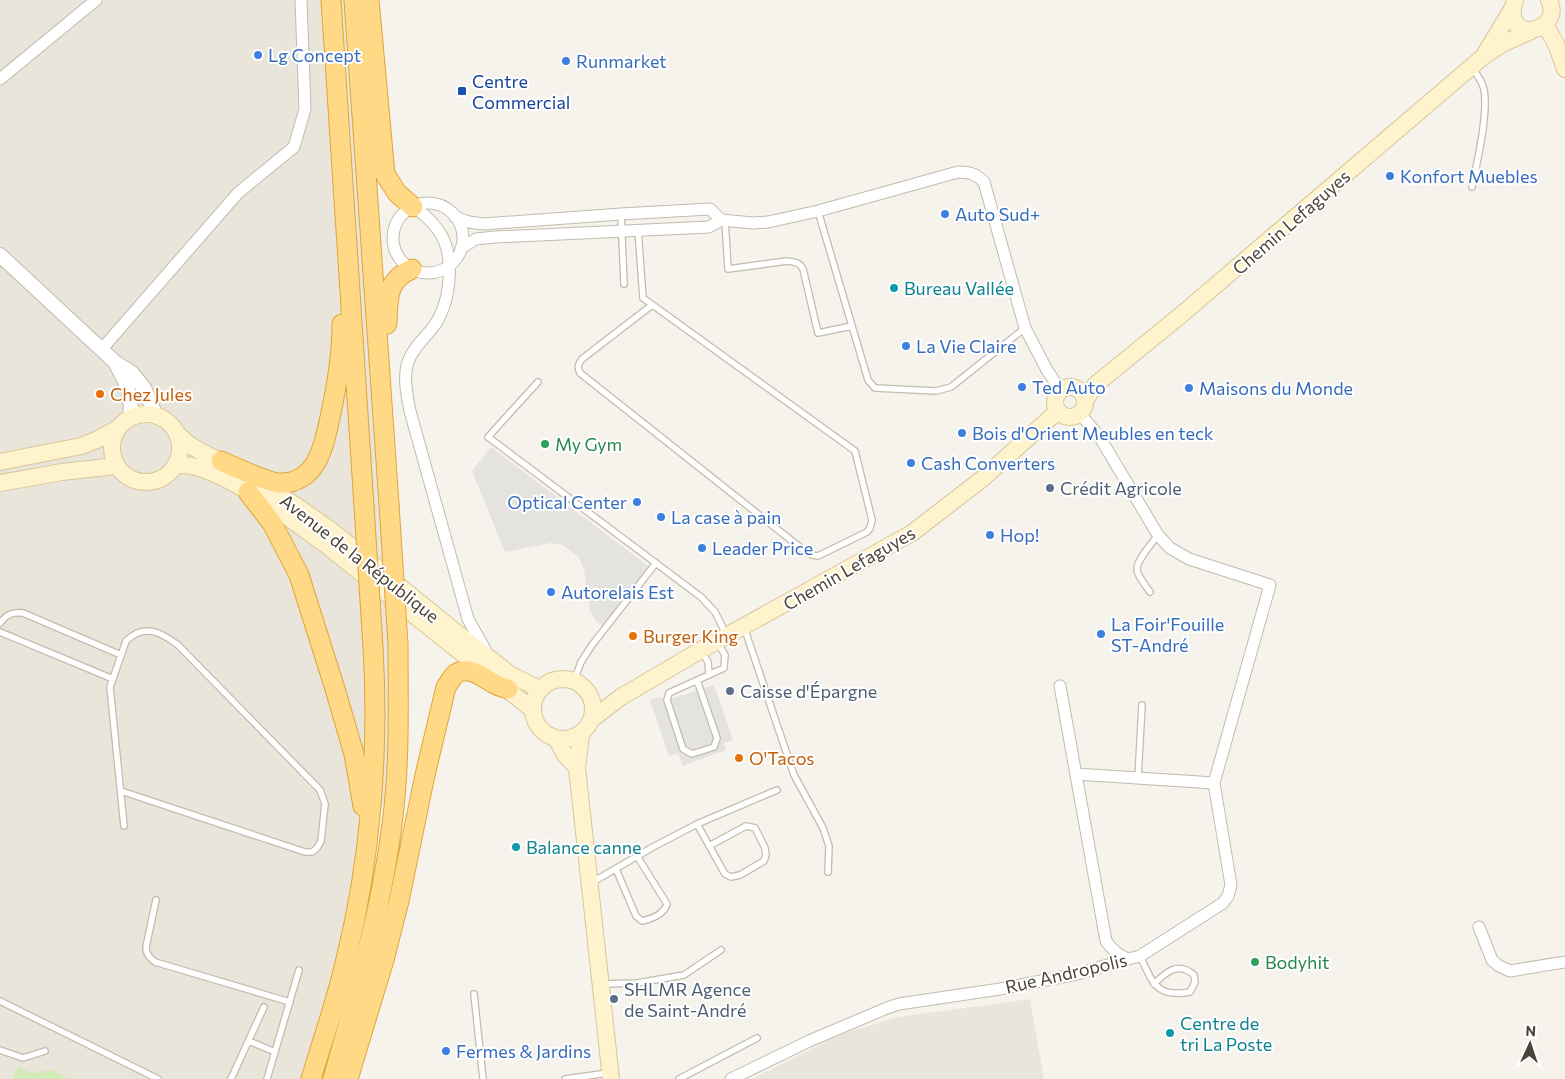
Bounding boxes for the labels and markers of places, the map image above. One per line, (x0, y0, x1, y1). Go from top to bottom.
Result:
place label: Lg Concept (268, 44, 361, 66)
marker: Lg Concept (252, 49, 264, 61)
place label: Runmarket (576, 50, 667, 72)
marker: Runmarket (560, 55, 572, 67)
place label: Centre Commercial (472, 70, 570, 113)
marker: Centre Commercial (456, 85, 468, 97)
place label: Konfort Muebles (1400, 165, 1538, 187)
marker: Konfort Muebles (1384, 170, 1396, 182)
place label: Auto Sud+ (955, 203, 1040, 225)
marker: Auto Sud+ (939, 208, 951, 220)
place label: Bureau Vallée (904, 277, 1014, 299)
marker: Bureau Vallée (888, 282, 900, 294)
place label: La Vie Claire (916, 335, 1016, 357)
marker: La Vie Claire (900, 340, 912, 352)
place label: Ted Auto (1032, 376, 1106, 398)
place label: Maisons du Monde (1199, 377, 1353, 399)
marker: Ted Auto (1016, 381, 1028, 393)
marker: Maisons du Monde (1183, 382, 1195, 394)
place label: Chez Jules (110, 383, 192, 405)
marker: Chez Jules (94, 388, 106, 400)
place label: Bois d'Orient Meubles en teck (972, 422, 1214, 444)
marker: Bois d'Orient Meubles en teck (956, 427, 968, 439)
place label: My Gym (555, 433, 622, 455)
marker: My Gym (539, 438, 551, 450)
place label: Cash Converters (921, 452, 1055, 474)
marker: Cash Converters (905, 457, 917, 469)
place label: Crédit Agricole (1060, 477, 1182, 499)
marker: Crédit Agricole (1044, 482, 1056, 494)
place label: Optical Center (507, 491, 627, 513)
marker: Optical Center (631, 496, 643, 508)
place label: La case à pain (671, 506, 781, 528)
marker: La case à pain (655, 511, 667, 523)
place label: Hop! (1000, 524, 1039, 546)
marker: Hop! (984, 529, 996, 541)
place label: Leader Price (712, 537, 813, 559)
marker: Leader Price (696, 542, 708, 554)
place label: Autorelais Est (561, 581, 674, 603)
marker: Autorelais Est (545, 586, 557, 598)
place label: La Foir'Fouille ST-André (1111, 613, 1224, 656)
place label: Burger King (643, 625, 739, 647)
marker: La Foir'Fouille ST-André (1095, 628, 1107, 640)
marker: Burger King (627, 630, 639, 642)
place label: Caisse d'Épargne (740, 680, 877, 702)
marker: Caisse d'Épargne (724, 685, 736, 697)
place label: O'Tacos (749, 747, 814, 769)
marker: O'Tacos (733, 752, 745, 764)
place label: Balance canne (526, 836, 642, 858)
marker: Balance canne (510, 841, 522, 853)
place label: Bodyhit (1265, 951, 1329, 973)
marker: Bodyhit (1249, 956, 1261, 968)
place label: SHLMR Agence de Saint-André (624, 978, 751, 1021)
marker: SHLMR Agence de Saint-André (608, 993, 620, 1005)
place label: Centre de tri La Poste (1180, 1012, 1272, 1055)
marker: Centre de tri La Poste (1164, 1027, 1176, 1039)
place label: Fermes & Jardins (456, 1040, 591, 1062)
marker: Fermes & Jardins (440, 1045, 452, 1057)

